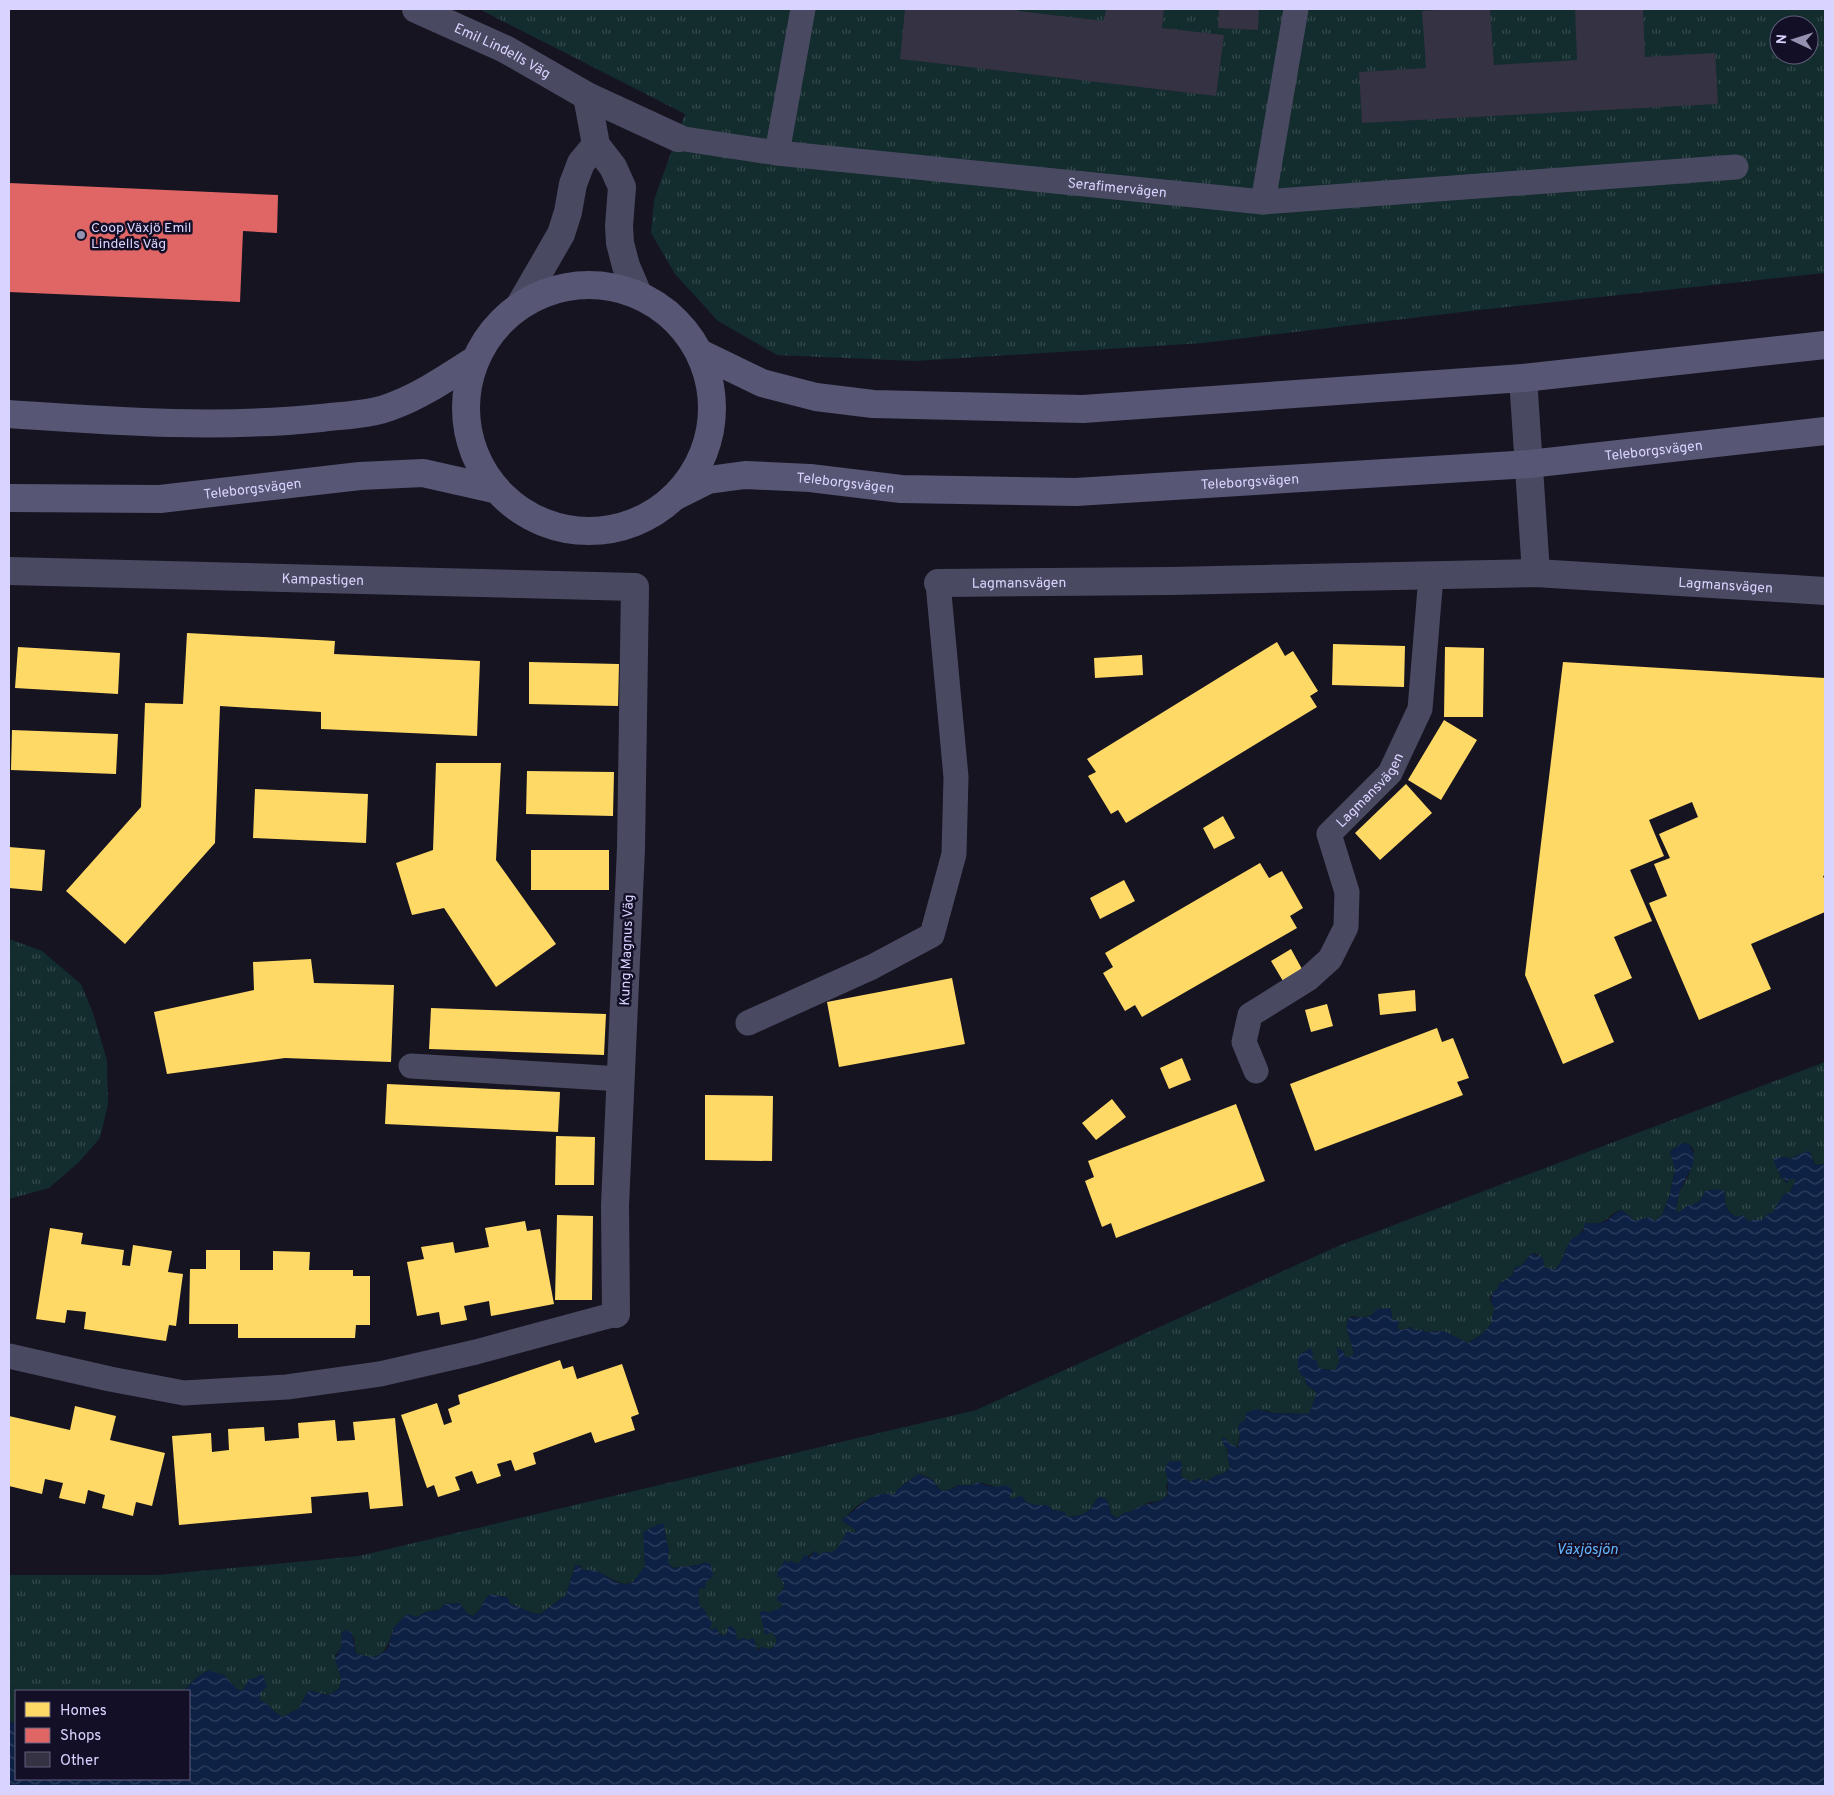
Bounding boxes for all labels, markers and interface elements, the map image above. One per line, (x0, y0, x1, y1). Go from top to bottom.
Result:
north arrow (1769, 15, 1819, 65)
street label: Emil Lindells Väg (451, 20, 553, 83)
text: N (1774, 34, 1791, 45)
street label: Serafimervägen (1067, 175, 1168, 202)
place label: Coop Växjö Emil Lindells Väg (91, 220, 192, 253)
marker: Coop Växjö Emil Lindells Väg (75, 229, 87, 241)
street label: Teleborgsvägen (1604, 438, 1704, 466)
street label: Teleborgsvägen (796, 470, 895, 498)
street label: Teleborgsvägen (1200, 471, 1300, 494)
street label: Teleborgsvägen (203, 476, 302, 504)
street label: Kampastigen (281, 571, 364, 590)
street label: Lagmansvägen (972, 575, 1066, 593)
street label: Lagmansvägen (1678, 575, 1773, 598)
street label: Lagmansvägen (1333, 751, 1408, 832)
street label: Kung Magnus Väg (617, 894, 638, 1006)
water label: Växjösjön (1556, 1541, 1618, 1560)
legend (15, 1690, 190, 1780)
text: Homes (60, 1702, 107, 1721)
text: Shops (60, 1727, 101, 1746)
text: Other (60, 1752, 99, 1771)

